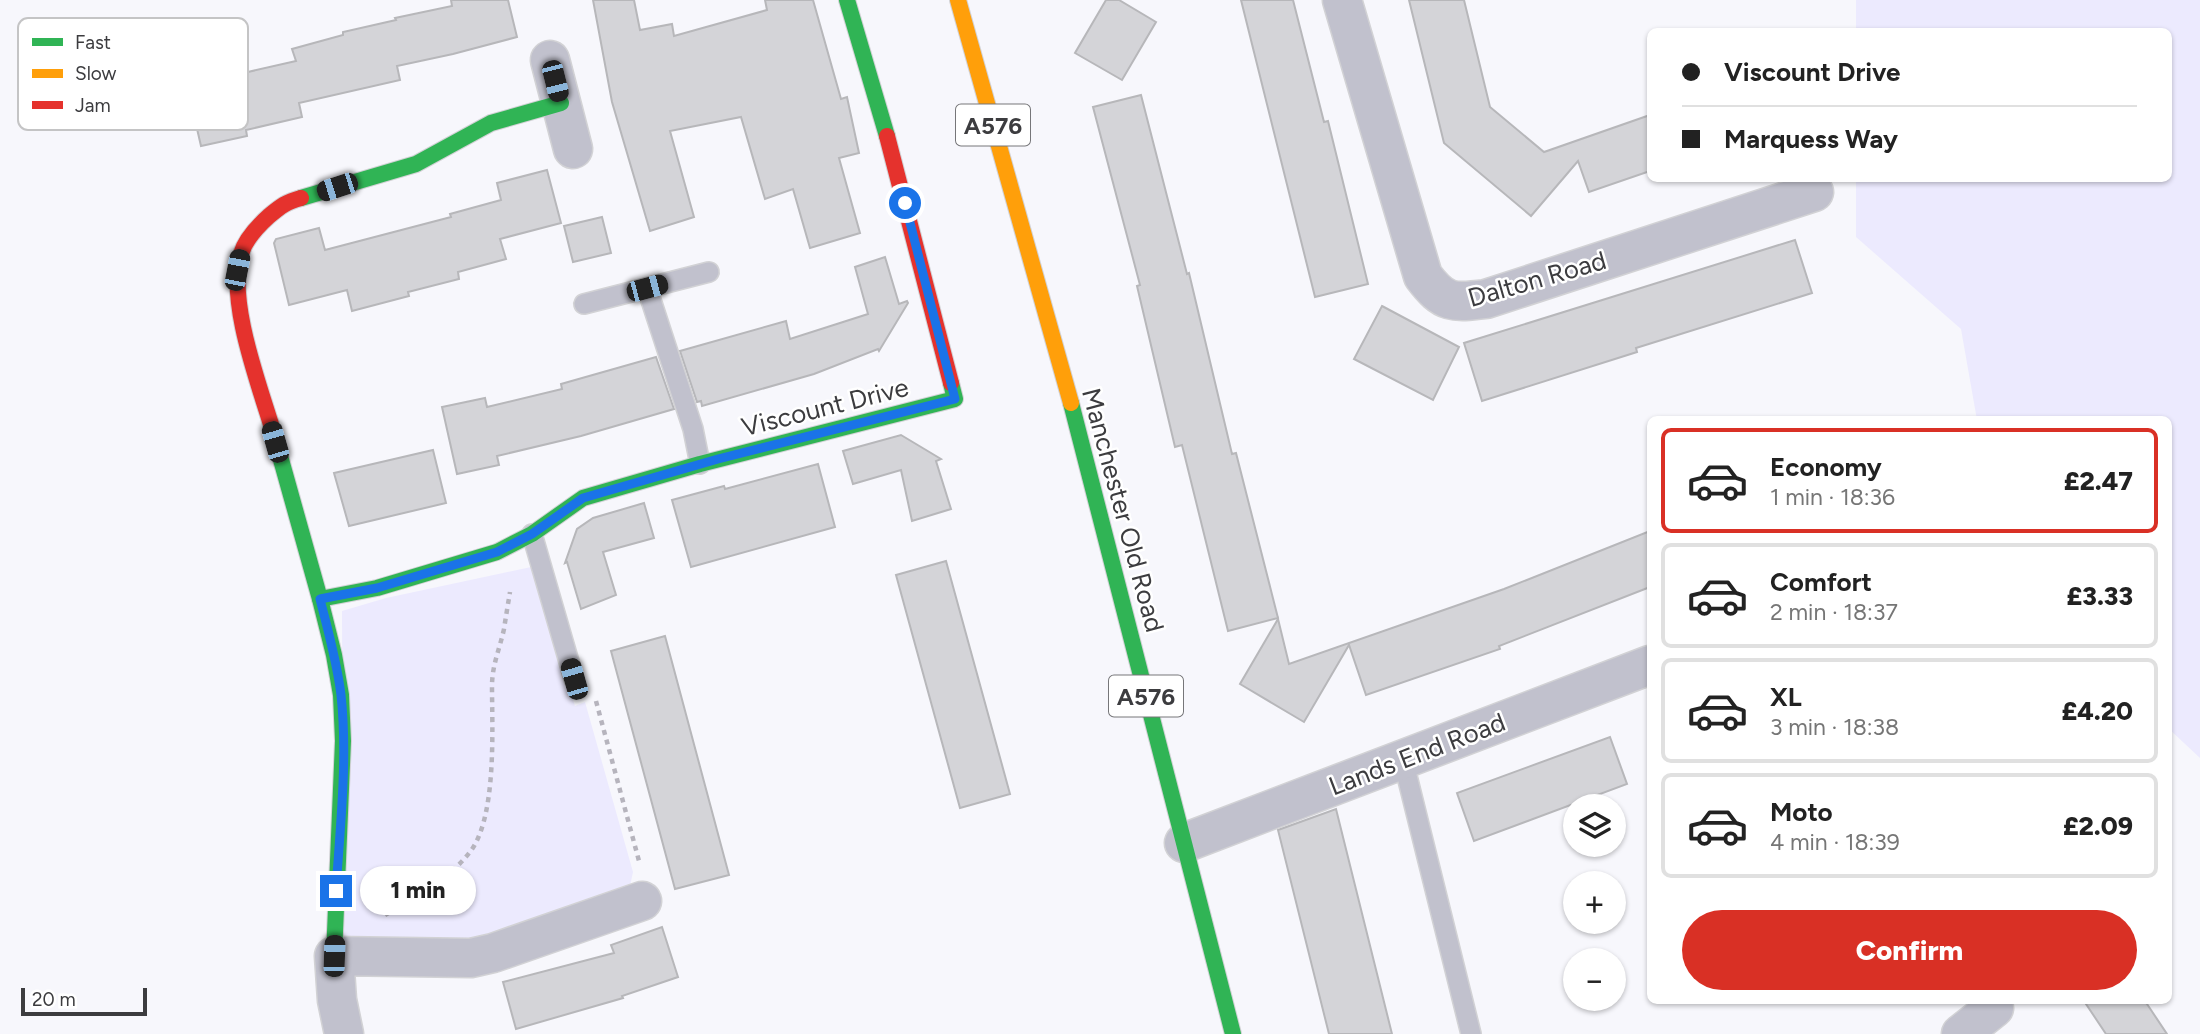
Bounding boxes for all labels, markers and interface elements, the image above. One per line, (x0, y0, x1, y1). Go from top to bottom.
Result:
legend (18, 18, 248, 130)
text: Fast (75, 31, 111, 54)
text: Viscount Drive (1724, 56, 1901, 88)
car (540, 58, 571, 104)
text: Slow (75, 62, 117, 85)
text: Jam (75, 94, 111, 117)
road number: A576 (956, 104, 1030, 146)
text: Marquess Way (1724, 123, 1898, 155)
car (314, 171, 361, 203)
route start (889, 187, 921, 219)
street label: Dalton Road (1464, 244, 1610, 314)
car (223, 247, 252, 293)
car (624, 272, 671, 304)
street label: Viscount Drive (738, 371, 912, 443)
street label: Manchester Old Road (1075, 385, 1171, 635)
car (260, 419, 291, 465)
icon: car (1686, 449, 1749, 512)
text: Economy (1770, 451, 1882, 483)
text: £2.47 (2064, 465, 2133, 497)
text: 1 min · 18:36 (1770, 483, 1895, 511)
icon: car (1686, 564, 1749, 627)
text: Comfort (1770, 566, 1872, 598)
text: £3.33 (2067, 580, 2133, 612)
text: 2 min · 18:37 (1770, 598, 1898, 626)
car (559, 656, 590, 702)
road number: A576 (1109, 676, 1183, 716)
icon: car (1686, 679, 1749, 742)
text: XL (1770, 681, 1802, 713)
text: £4.20 (2061, 695, 2133, 727)
street label: Lands End Road (1324, 706, 1510, 802)
text: 3 min · 18:38 (1770, 713, 1899, 741)
map controls (1563, 794, 1626, 1011)
button: layers (1563, 794, 1626, 857)
icon: car (1686, 794, 1749, 857)
text: Moto (1770, 796, 1833, 828)
text: £2.09 (2063, 810, 2133, 842)
text: 4 min · 18:39 (1770, 828, 1900, 856)
callout: 1 min (360, 866, 476, 916)
button: + (1563, 871, 1626, 934)
route end (320, 875, 352, 907)
text: 1 min (391, 876, 445, 904)
button: Confirm (1682, 910, 2137, 990)
car (323, 935, 346, 977)
button: − (1563, 948, 1626, 1011)
scale bar (21, 985, 147, 1017)
text: 20 m (32, 988, 76, 1011)

